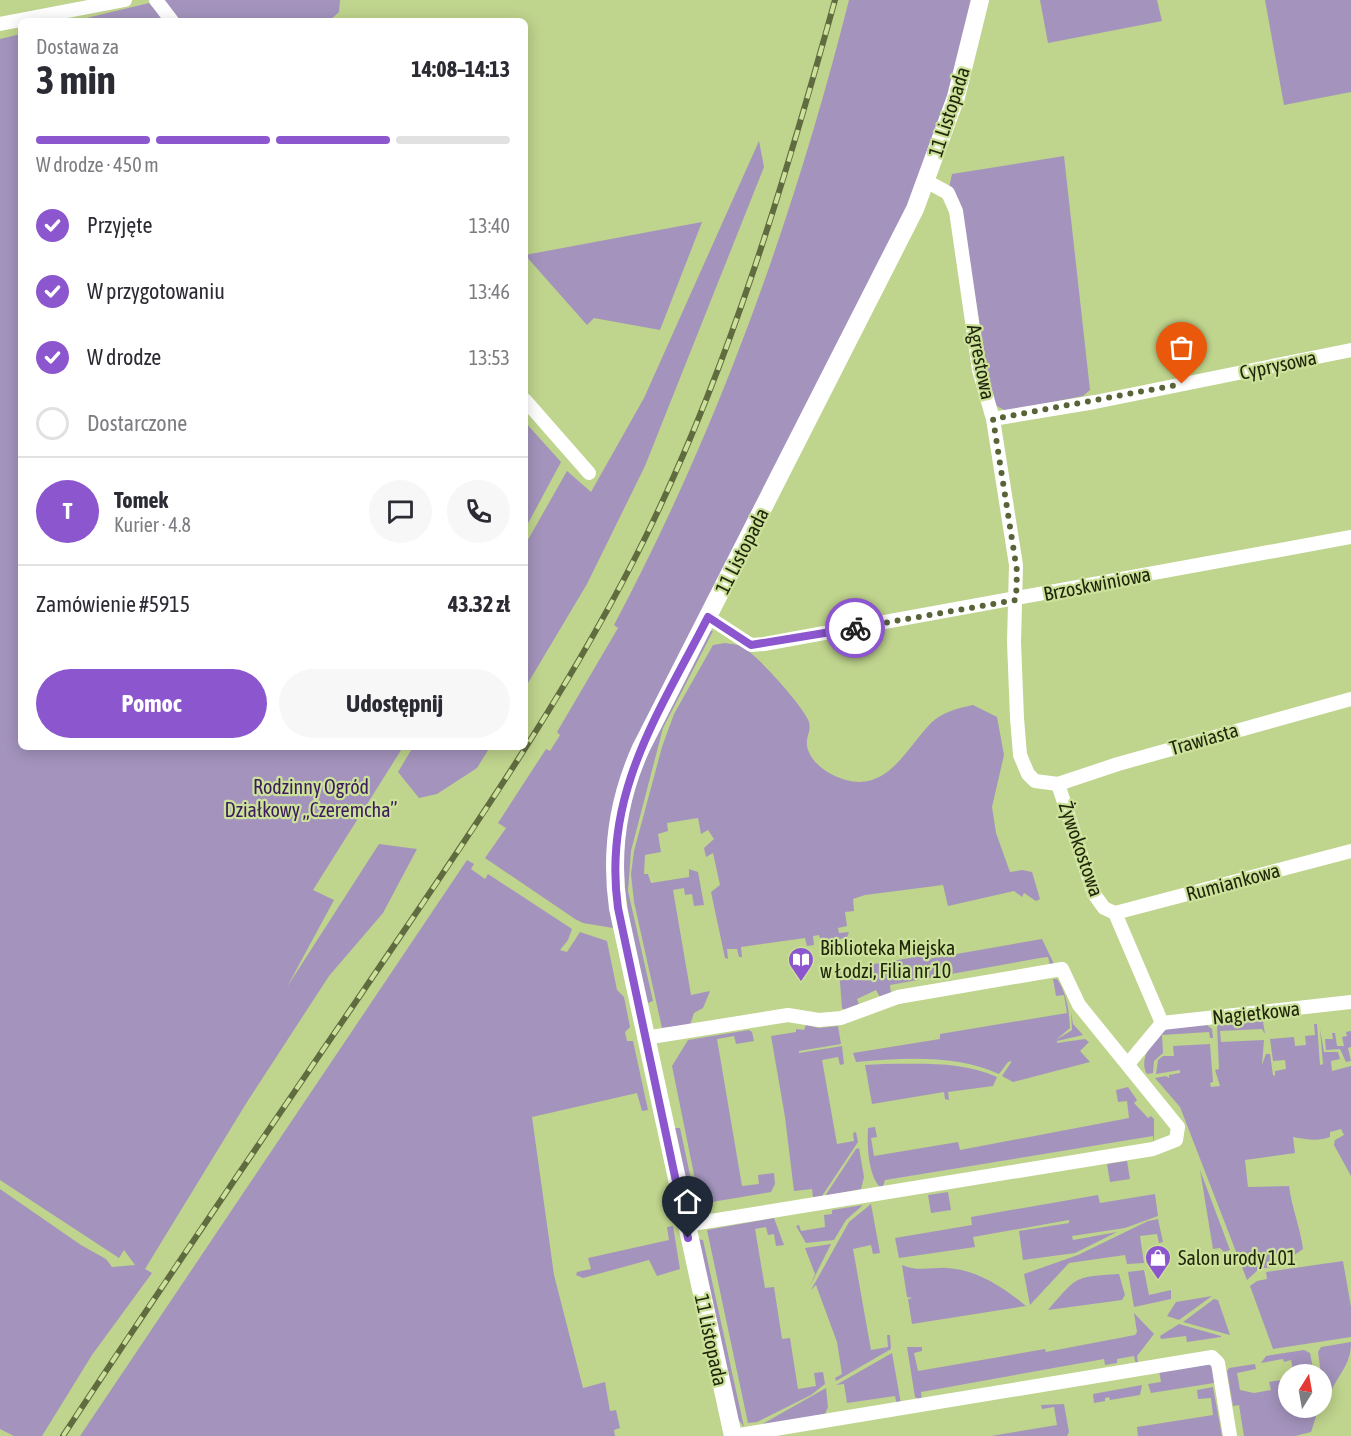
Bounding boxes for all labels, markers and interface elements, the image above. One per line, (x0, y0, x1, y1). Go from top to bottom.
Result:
text: Dostawa za (36, 35, 119, 58)
text: 14:08–14:13 (411, 56, 510, 82)
text: 3 min (36, 58, 116, 102)
street label: 11 Listopada (923, 64, 974, 160)
text: W drodze · 450 m (36, 153, 159, 176)
icon: check (36, 209, 69, 242)
text: Przyjęte (87, 212, 152, 238)
text: 13:40 (469, 214, 510, 237)
icon: check (36, 275, 69, 308)
text: W przygotowaniu (87, 278, 225, 304)
text: 13:46 (469, 280, 510, 303)
street label: Agrestowa (963, 322, 1000, 402)
pin (1156, 322, 1207, 384)
icon: bag (1165, 331, 1198, 364)
icon: check (36, 341, 69, 374)
text: W drodze (87, 344, 161, 370)
street label: Cyprysowa (1237, 345, 1319, 384)
text: 13:53 (469, 346, 510, 369)
text: Dostarczone (87, 410, 187, 436)
button: chat (369, 480, 432, 543)
button: phone (447, 480, 510, 543)
text: Tomek (114, 487, 168, 513)
text: T (63, 498, 72, 524)
street label: 11 Listopada (710, 504, 773, 598)
text: Kurier · 4.8 (114, 513, 191, 536)
street label: Brzoskwiniowa (1041, 562, 1152, 605)
text: Zamówienie #5915 (36, 591, 190, 617)
text: 43.32 zł (448, 591, 510, 617)
courier (825, 598, 885, 658)
icon: bike (839, 612, 872, 645)
button: Pomoc (36, 669, 267, 738)
button: Udostępnij (279, 669, 510, 738)
street label: Trawiasta (1167, 718, 1241, 759)
park label: Rodzinny Ogród Działkowy „Czeremcha” (225, 775, 397, 821)
street label: Żywokostowa (1054, 798, 1108, 899)
street label: Rumiankowa (1183, 858, 1282, 905)
place label: Biblioteka Miejska w Łodzi, Filia nr 10 (820, 936, 955, 982)
library icon: Biblioteka Miejska w Łodzi, Filia nr 10 (786, 945, 816, 983)
street label: Nagietkowa (1211, 996, 1301, 1029)
pin (662, 1176, 713, 1238)
icon: home (671, 1185, 704, 1218)
shop icon: Salon urody 101 (1143, 1243, 1173, 1281)
place label: Salon urody 101 (1178, 1246, 1296, 1269)
street label: 11 Listopada (691, 1292, 732, 1388)
north arrow (1278, 1364, 1332, 1418)
map controls (1278, 1364, 1332, 1418)

